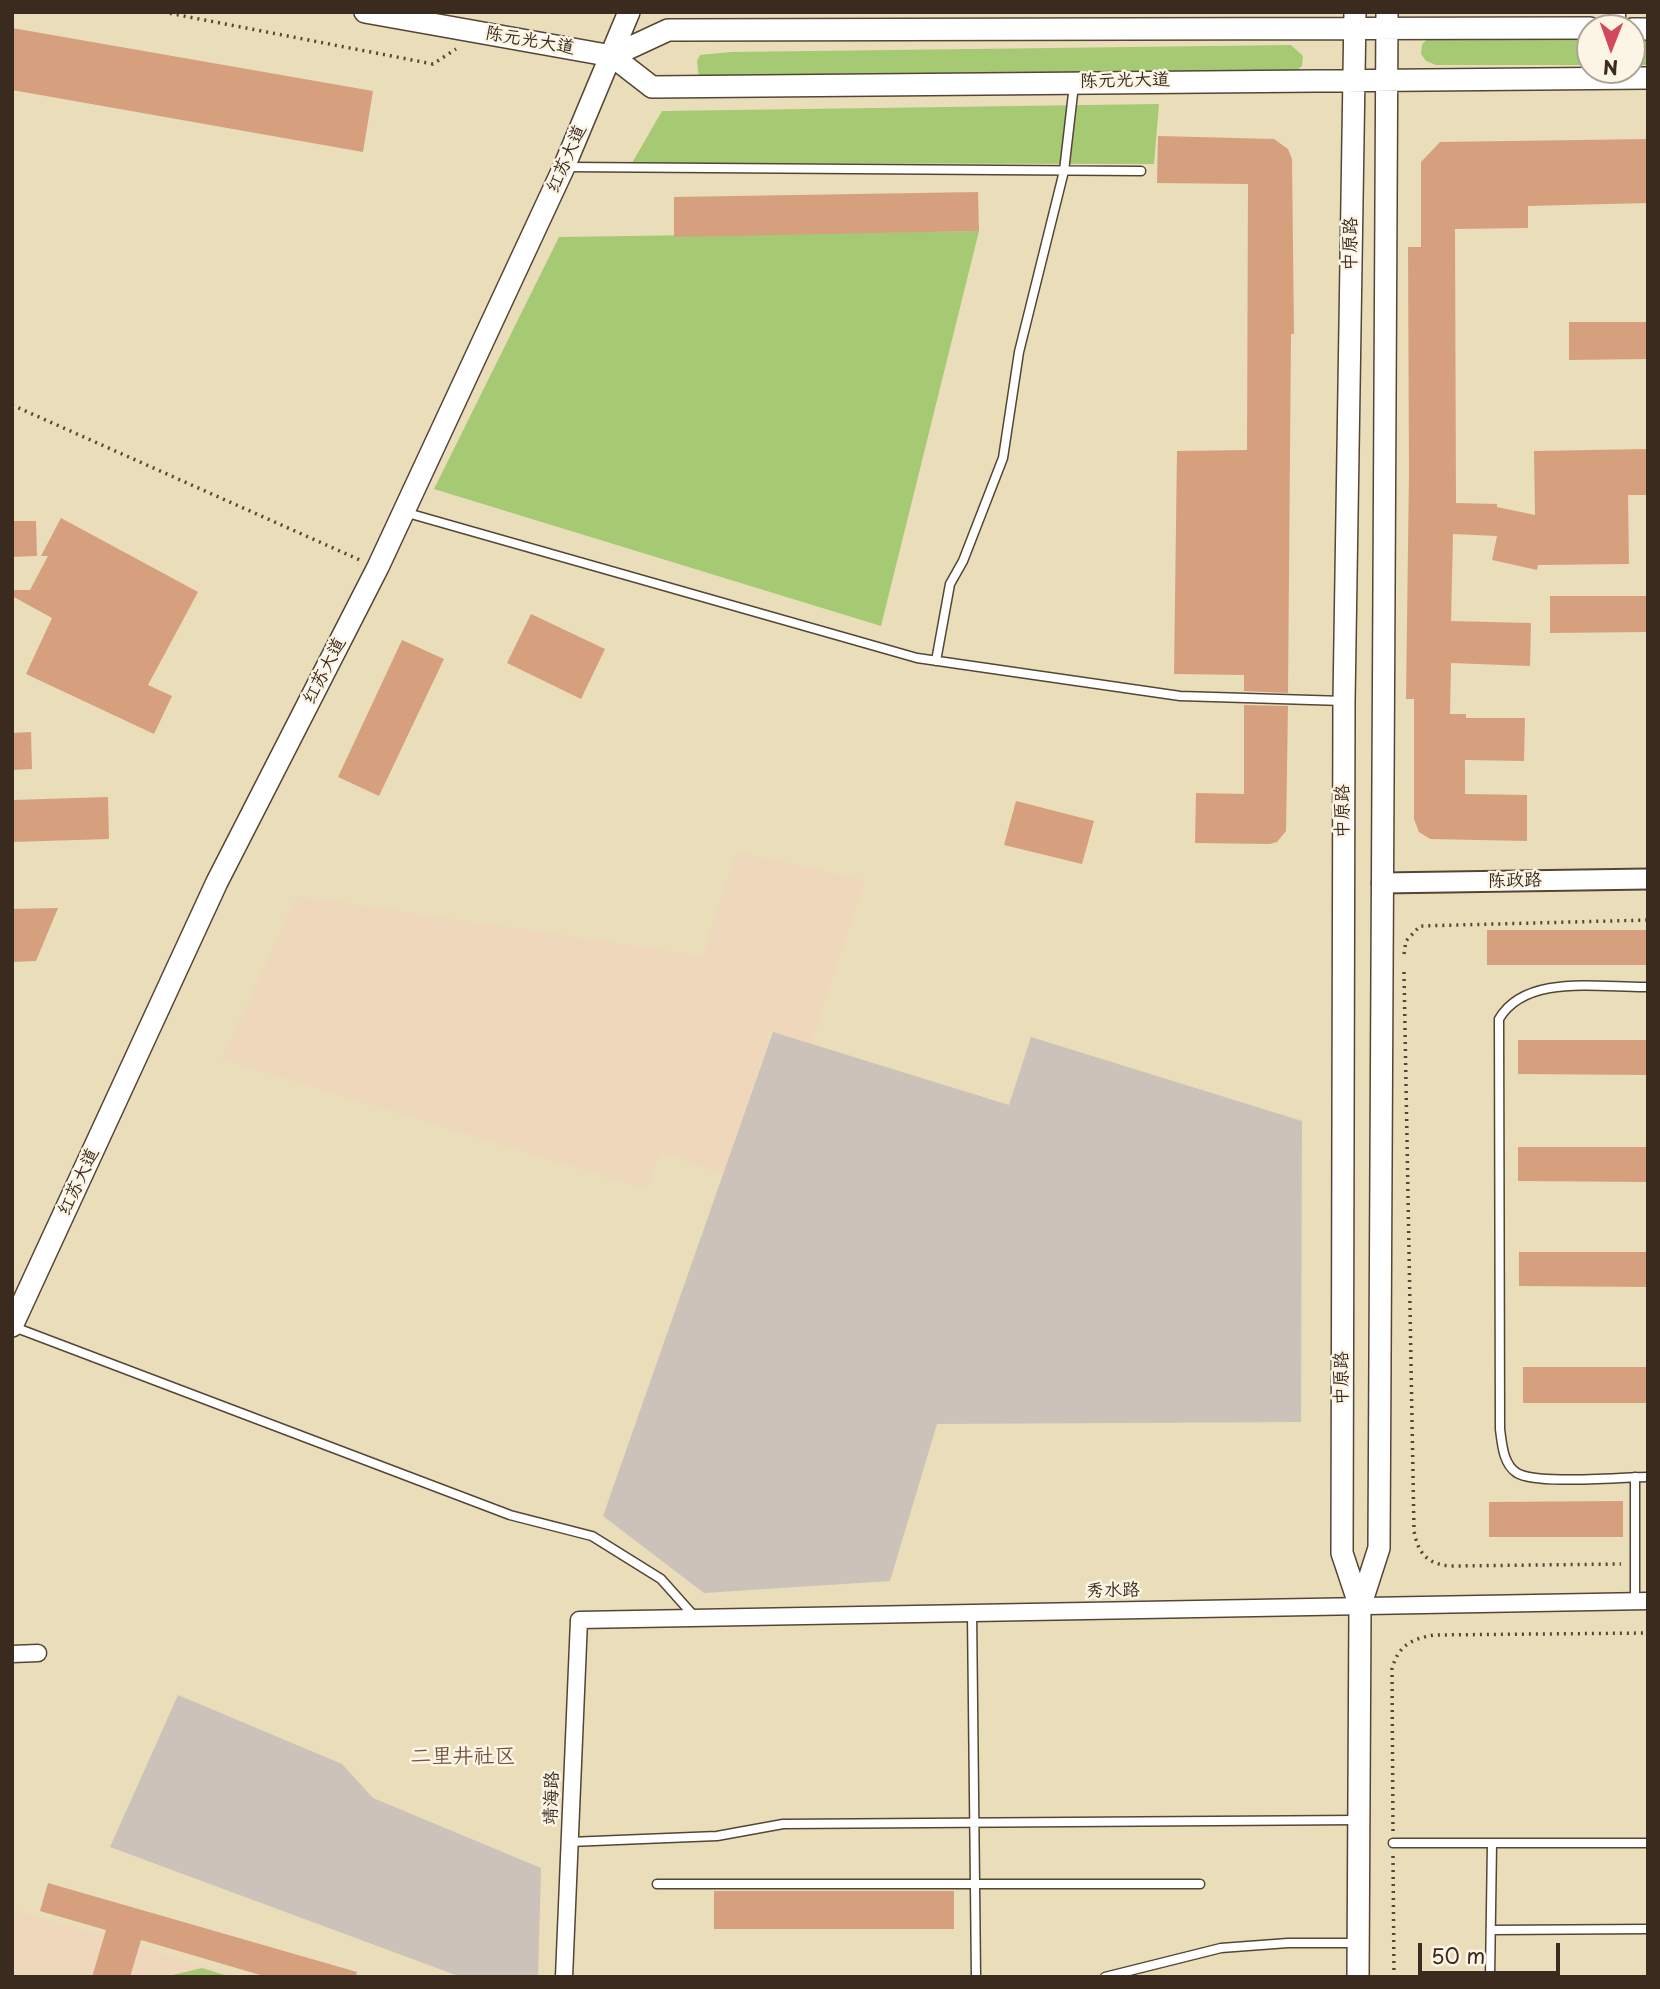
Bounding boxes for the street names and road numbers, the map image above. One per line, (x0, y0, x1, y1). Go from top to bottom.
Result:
street label: 陈元光大道 (484, 23, 576, 59)
street label: 陈元光大道 (1080, 69, 1170, 93)
street label: 红苏大道 (542, 122, 592, 196)
street label: 中原路 (1340, 217, 1362, 271)
street label: 红苏大道 (299, 634, 351, 708)
street label: 中原路 (1332, 784, 1354, 838)
street label: 陈政路 (1488, 870, 1542, 892)
street label: 红苏大道 (54, 1145, 104, 1219)
street label: 中原路 (1331, 1351, 1353, 1405)
street label: 秀水路 (1086, 1580, 1140, 1602)
street label: 靖海路 (540, 1771, 564, 1825)

